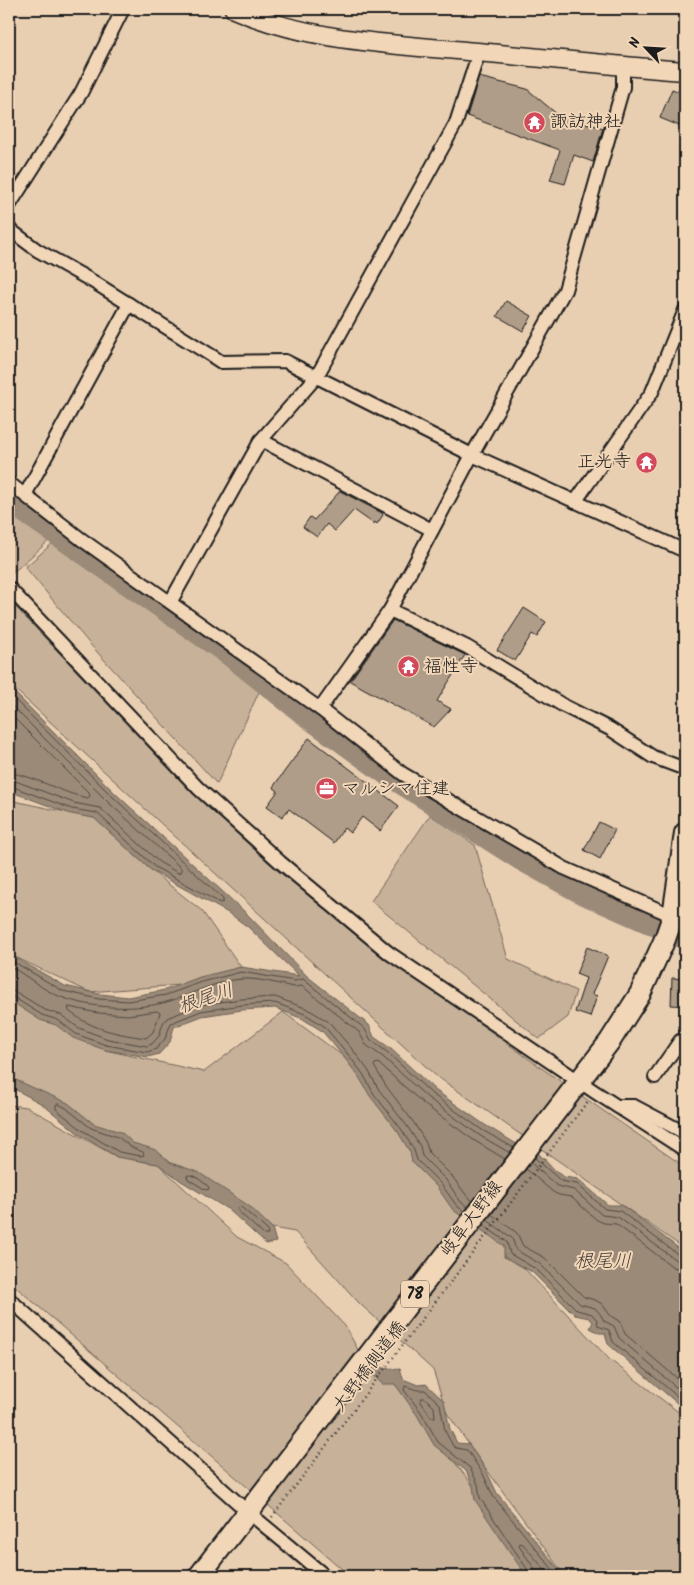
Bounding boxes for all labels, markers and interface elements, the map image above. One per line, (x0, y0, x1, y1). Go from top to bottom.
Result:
north arrow (622, 22, 672, 72)
text: N (623, 34, 647, 52)
place label: 諏訪神社 (550, 108, 622, 137)
temple icon: 諏訪神社 (522, 110, 546, 134)
place label: 正光寺 (577, 448, 631, 477)
temple icon: 正光寺 (635, 450, 659, 474)
place label: 福性寺 (424, 653, 478, 682)
temple icon: 福性寺 (396, 655, 420, 679)
place label: マルシマ住建 (342, 775, 450, 804)
office icon: マルシマ住建 (314, 777, 338, 801)
water label: 根尾川 (174, 976, 238, 1022)
street label: 岐阜大野線 (433, 1174, 511, 1264)
water label: 根尾川 (574, 1247, 632, 1277)
road number: 78 (401, 1280, 429, 1308)
street label: 大野橋側道橋 (326, 1315, 414, 1419)

